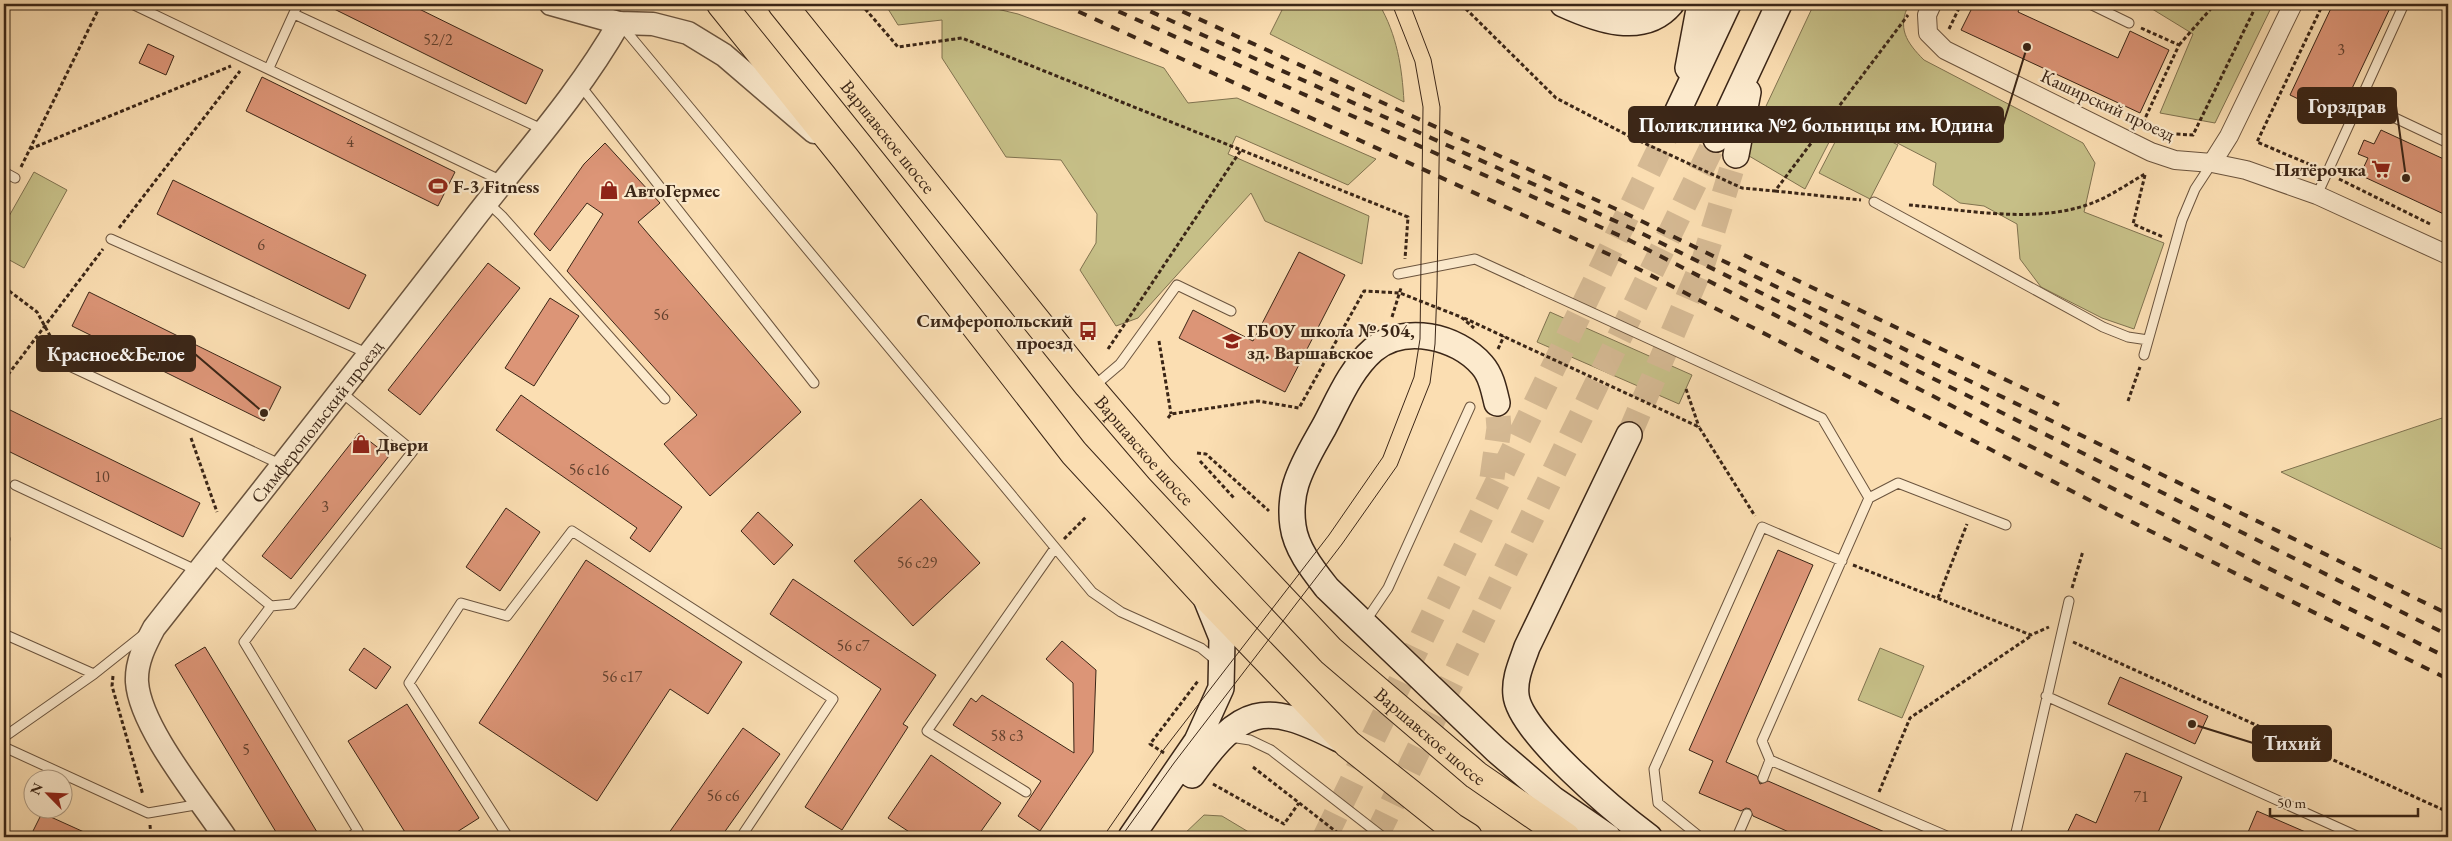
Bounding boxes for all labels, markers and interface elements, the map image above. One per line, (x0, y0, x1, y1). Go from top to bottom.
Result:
house number: 52/2 (423, 29, 453, 50)
house number: 3 (2337, 39, 2345, 60)
street label: Каширский проезд (2037, 63, 2179, 147)
street label: Варшавское шоссе (835, 75, 942, 199)
callout: Горздрав (2298, 88, 2396, 123)
text: Горздрав (2308, 93, 2386, 119)
callout: Поликлиника №2 больницы им. Юдина (1629, 107, 2003, 142)
text: Поликлиника №2 больницы им. Юдина (1639, 112, 1993, 138)
house number: 4 (346, 131, 354, 152)
place label: Пятёрочка (2275, 157, 2367, 182)
supermarket icon: Пятёрочка (2370, 158, 2392, 180)
place label: F-3 Fitness (453, 174, 540, 199)
sports icon: F-3 Fitness (427, 175, 449, 197)
place label: АвтоГермес (623, 178, 720, 203)
shop icon: АвтоГермес (598, 179, 620, 201)
house number: 6 (257, 234, 265, 255)
house number: 56 (653, 304, 669, 325)
place label: Симферопольский проезд (916, 308, 1073, 355)
place label: ГБОУ школа № 504, зд. Варшавское (1247, 318, 1415, 365)
bus stop icon: Симферопольский проезд (1077, 320, 1099, 342)
school or university icon: ГБОУ школа № 504, зд. Варшавское (1221, 330, 1243, 352)
street label: Симферопольский проезд (245, 334, 388, 508)
callout: Красное&Белое (37, 336, 195, 371)
text: Красное&Белое (47, 341, 185, 367)
street label: Варшавское шоссе (1089, 390, 1200, 510)
place label: Двери (376, 432, 428, 457)
shop icon: Двери (350, 433, 372, 455)
house number: 56 с16 (569, 459, 610, 480)
house number: 10 (94, 466, 110, 487)
house number: 3 (321, 496, 329, 517)
house number: 56 с29 (897, 552, 938, 573)
house number: 56 с7 (837, 635, 870, 656)
house number: 56 с17 (602, 666, 643, 687)
street label: Варшавское шоссе (1370, 681, 1491, 791)
house number: 58 с3 (991, 725, 1024, 746)
callout: Тихий (2253, 726, 2331, 761)
text: Тихий (2263, 730, 2321, 756)
house number: 5 (242, 739, 250, 760)
north arrow (22, 768, 72, 818)
text: N (26, 779, 47, 798)
house number: 56 с6 (707, 785, 740, 806)
house number: 71 (2133, 786, 2149, 807)
scale bar (2270, 786, 2417, 818)
text: 50 m (2277, 793, 2306, 812)

